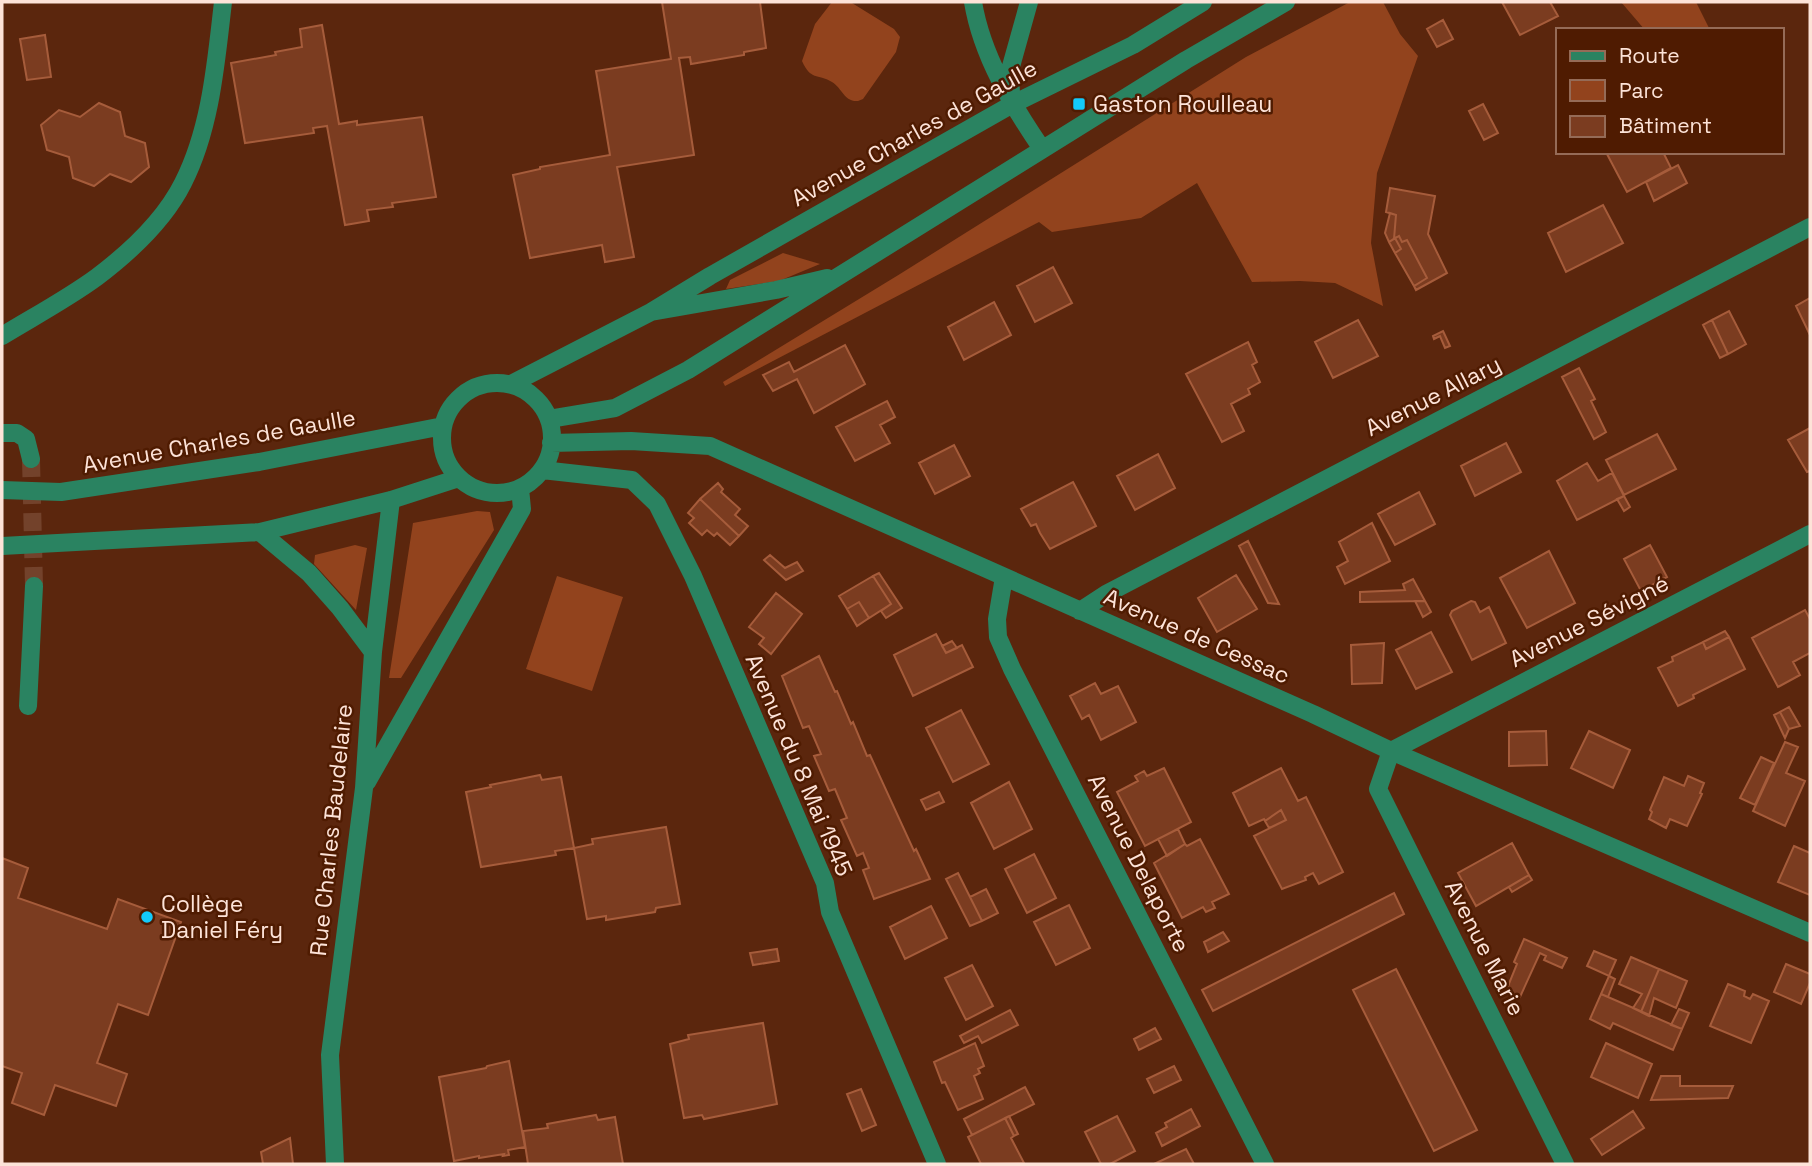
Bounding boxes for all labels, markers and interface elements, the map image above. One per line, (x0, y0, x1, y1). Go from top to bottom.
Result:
legend (1556, 28, 1784, 154)
text: Route (1619, 42, 1680, 69)
street label: Avenue Charles de Gaulle (786, 53, 1042, 213)
text: Parc (1619, 77, 1664, 104)
place label: Gaston Roulleau (1093, 89, 1272, 119)
marker: Gaston Roulleau (1071, 96, 1087, 112)
text: Bâtiment (1619, 112, 1712, 139)
street label: Avenue Allary (1360, 349, 1506, 443)
street label: Avenue Charles de Gaulle (80, 402, 358, 480)
street label: Avenue Sévigné (1504, 568, 1674, 674)
street label: Avenue de Cessac (1099, 581, 1295, 691)
street label: Avenue du 8 Mai 1945 (739, 649, 859, 881)
street label: Rue Charles Baudelaire (303, 703, 359, 957)
street label: Avenue Delaporte (1081, 769, 1197, 957)
street label: Avenue Marie (1438, 875, 1532, 1021)
place label: Collège Daniel Féry (161, 889, 283, 945)
marker: Collège Daniel Féry (139, 909, 155, 925)

